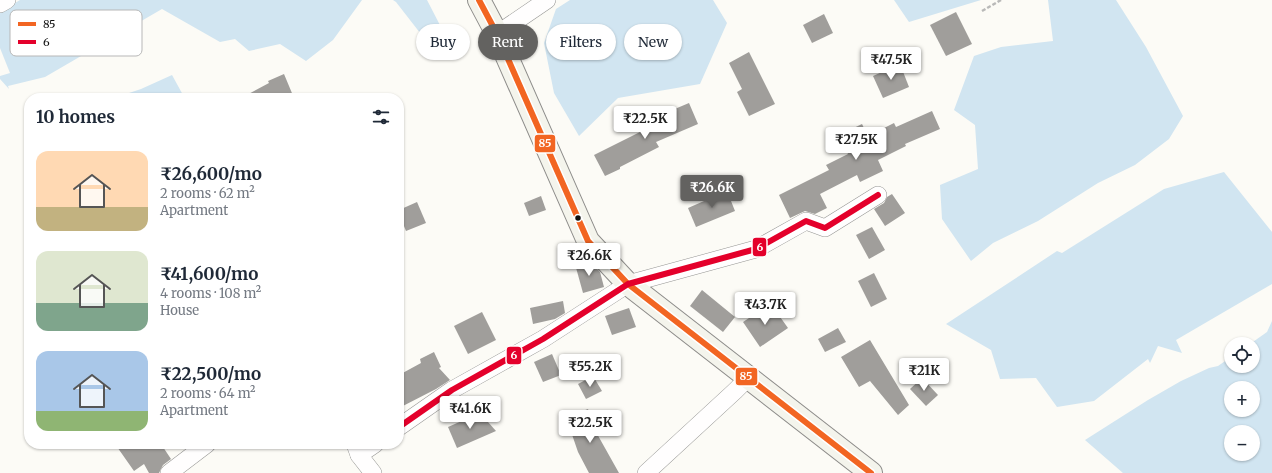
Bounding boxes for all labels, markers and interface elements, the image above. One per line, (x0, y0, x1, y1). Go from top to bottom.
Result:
legend (10, 10, 142, 56)
text: 85 (43, 17, 56, 31)
chip: Buy (416, 24, 470, 60)
chip: Rent (478, 24, 538, 60)
chip: Filters (546, 24, 616, 60)
chip: New (624, 24, 682, 60)
text: 6 (43, 35, 50, 49)
pin: ₹47.5K (858, 47, 924, 81)
text: ₹47.5K (870, 51, 912, 68)
text: 10 homes (36, 106, 115, 128)
icon: filters (370, 106, 392, 128)
pin: ₹22.5K (612, 106, 678, 140)
text: ₹22.5K (623, 110, 667, 127)
pin: ₹27.5K (823, 127, 889, 161)
text: ₹27.5K (834, 131, 878, 148)
line badge: 85 (534, 134, 556, 153)
text: 85 (539, 136, 551, 150)
text: ₹26,600/mo (160, 163, 262, 185)
icon: home (68, 167, 116, 215)
pin: ₹26.6K (679, 175, 745, 209)
text: ₹26.6K (689, 179, 735, 196)
text: 2 rooms · 62 m² (160, 185, 255, 202)
text: Apartment (160, 202, 228, 219)
unlabelled marker (573, 213, 583, 223)
line badge: 6 (752, 237, 767, 257)
text: 6 (757, 240, 764, 254)
pin: ₹26.6K (556, 243, 622, 277)
text: ₹26.6K (566, 247, 612, 264)
text: ₹41,600/mo (160, 263, 258, 285)
icon: home (68, 267, 116, 315)
text: 4 rooms · 108 m² (160, 285, 261, 302)
pin: ₹43.7K (732, 292, 798, 326)
text: ₹43.7K (744, 296, 786, 313)
text: House (160, 302, 199, 319)
map controls (1224, 337, 1260, 461)
button: locate (1224, 337, 1260, 373)
line badge: 6 (506, 346, 522, 365)
text: 6 (511, 348, 518, 362)
pin: ₹55.2K (557, 354, 623, 388)
text: ₹55.2K (568, 358, 612, 375)
pin: ₹21K (900, 358, 948, 392)
text: ₹21K (908, 362, 940, 379)
text: ₹22,500/mo (160, 363, 261, 385)
icon: home (68, 367, 116, 415)
line badge: 85 (735, 367, 758, 386)
text: 85 (740, 369, 752, 383)
button: + (1224, 381, 1260, 417)
text: 2 rooms · 64 m² (160, 385, 256, 402)
pin: ₹41.6K (437, 396, 503, 430)
text: ₹41.6K (449, 400, 491, 417)
text: Apartment (160, 402, 228, 419)
pin: ₹22.5K (557, 410, 623, 444)
text: ₹22.5K (568, 414, 612, 431)
button: − (1224, 425, 1260, 461)

